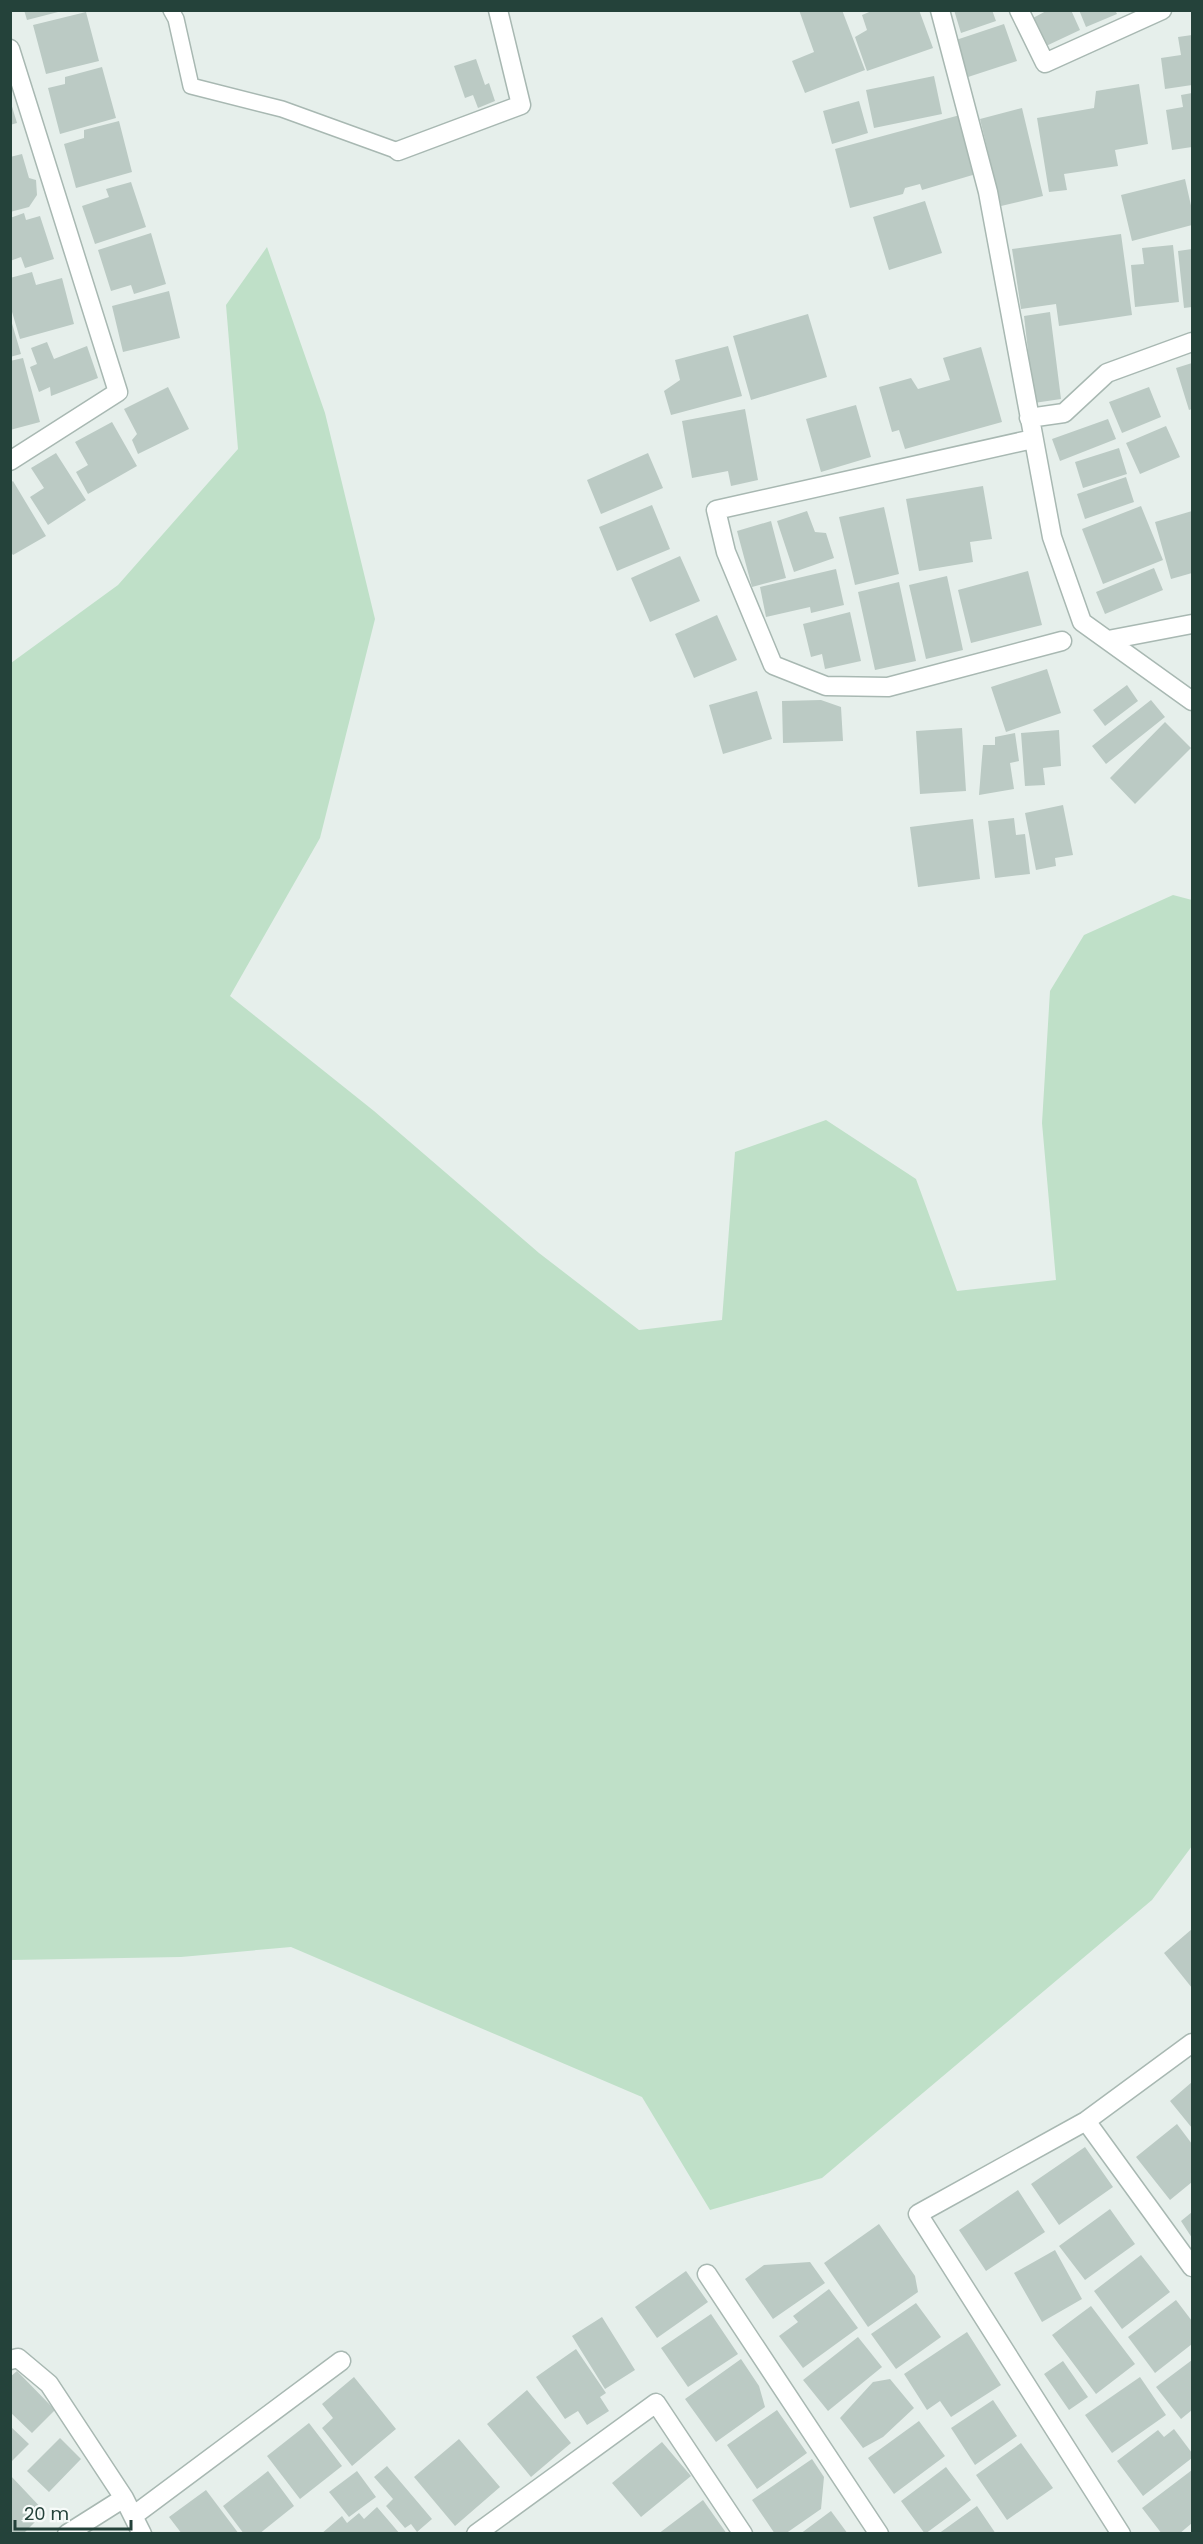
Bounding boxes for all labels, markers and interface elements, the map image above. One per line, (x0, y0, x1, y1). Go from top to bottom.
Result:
scale bar (15, 2493, 130, 2531)
text: 20 m (24, 2501, 69, 2526)

